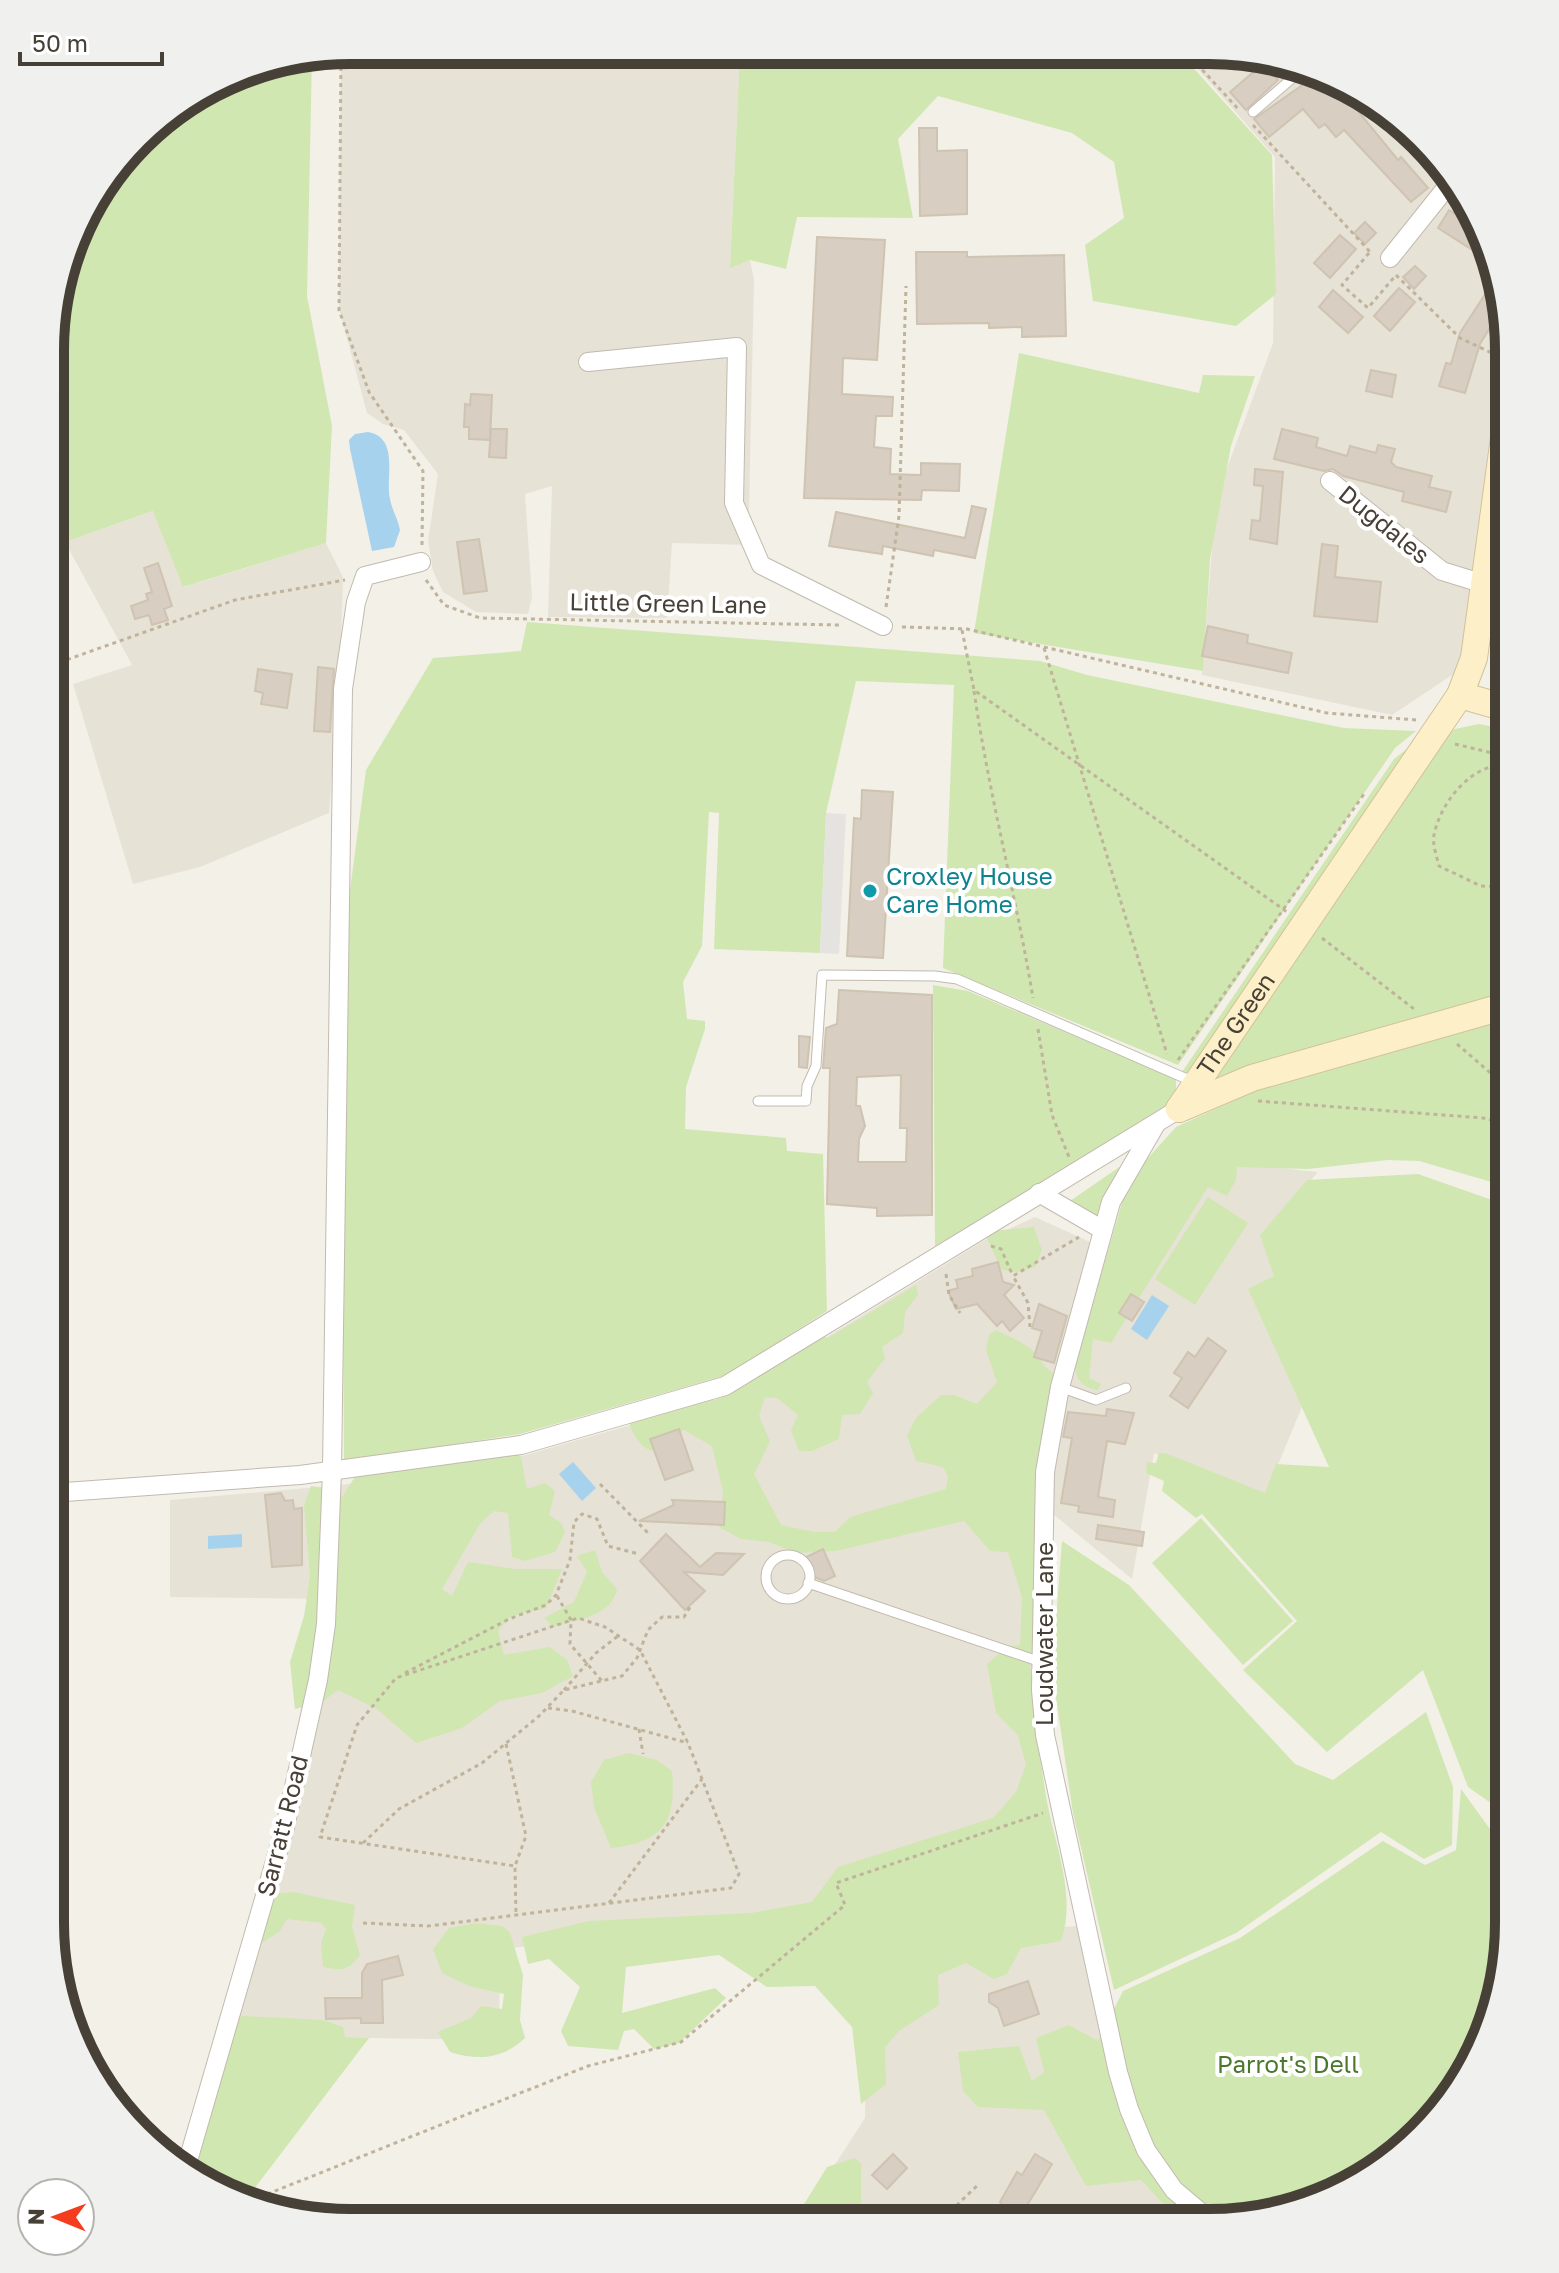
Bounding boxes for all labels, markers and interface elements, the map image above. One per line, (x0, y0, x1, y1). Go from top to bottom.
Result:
scale bar (20, 16, 162, 66)
text: 50 m (32, 28, 88, 57)
street label: Dugdales (1334, 478, 1436, 569)
street label: Little Green Lane (569, 586, 767, 619)
place label: Croxley House Care Home (886, 861, 1053, 918)
marker: Croxley House Care Home (861, 882, 879, 900)
street label: The Green (1190, 967, 1280, 1081)
street label: Loudwater Lane (1029, 1542, 1058, 1726)
street label: Sarratt Road (250, 1752, 313, 1899)
park label: Parrot's Dell (1217, 2049, 1359, 2078)
north arrow (16, 2177, 96, 2257)
text: N (22, 2208, 49, 2225)

